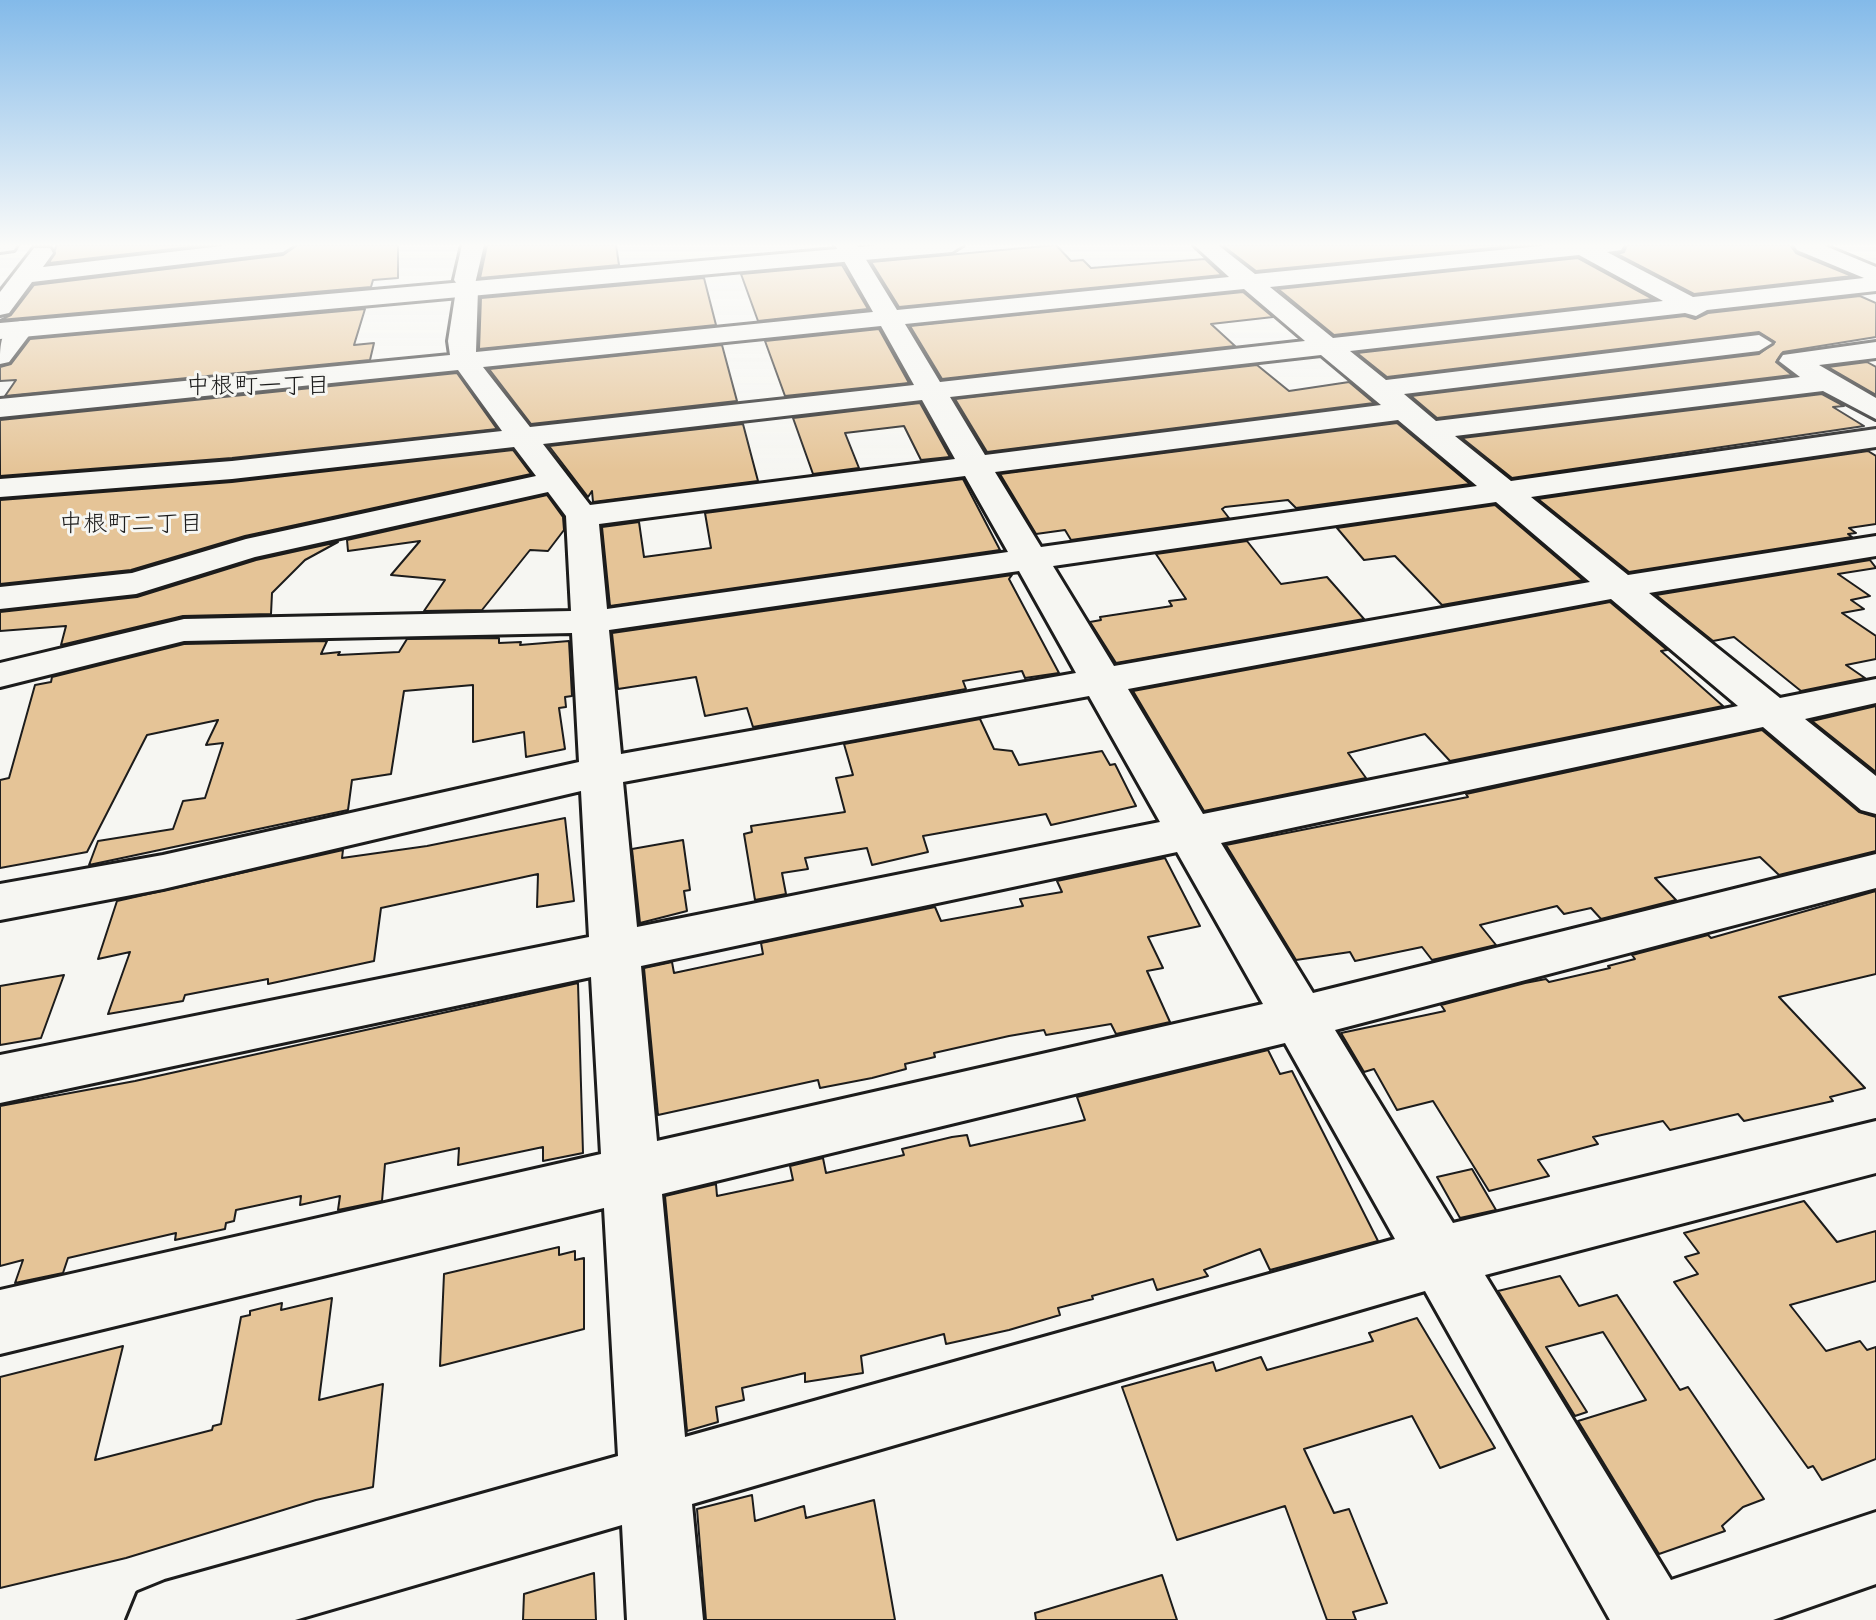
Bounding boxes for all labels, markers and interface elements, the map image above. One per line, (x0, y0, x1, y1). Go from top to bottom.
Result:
district label: 中根町一丁目 (186, 375, 330, 403)
district label: 中根町二丁目 (59, 513, 203, 541)

